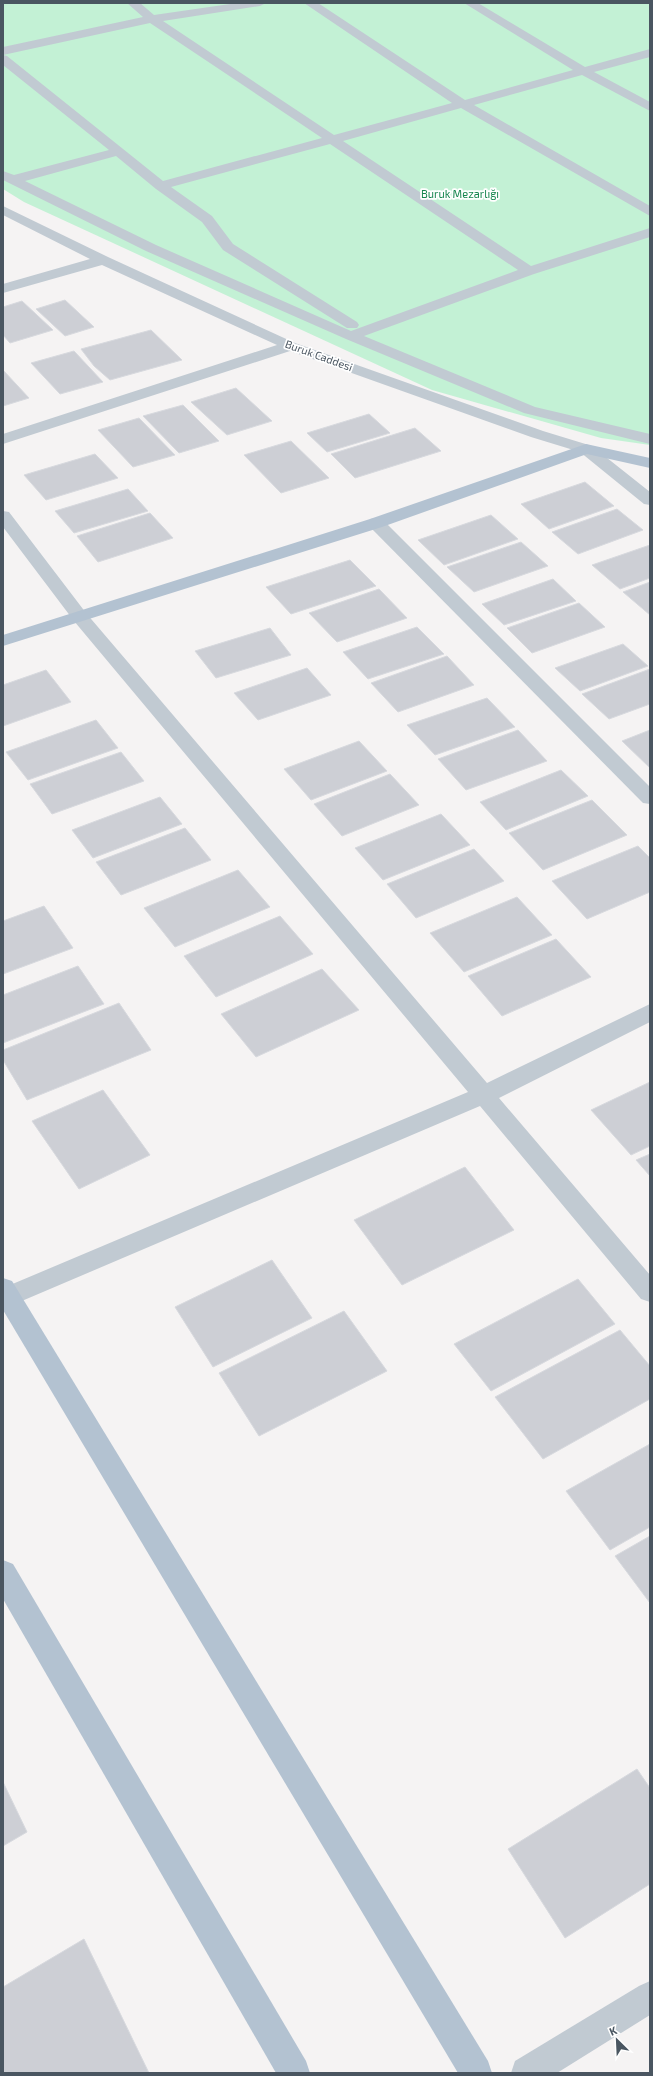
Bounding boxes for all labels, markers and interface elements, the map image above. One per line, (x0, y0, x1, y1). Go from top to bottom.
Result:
park label: Buruk Mezarlığı (421, 187, 499, 200)
street label: Buruk Caddesi (283, 337, 355, 373)
north arrow (597, 2020, 637, 2060)
text: K (607, 2023, 619, 2038)

